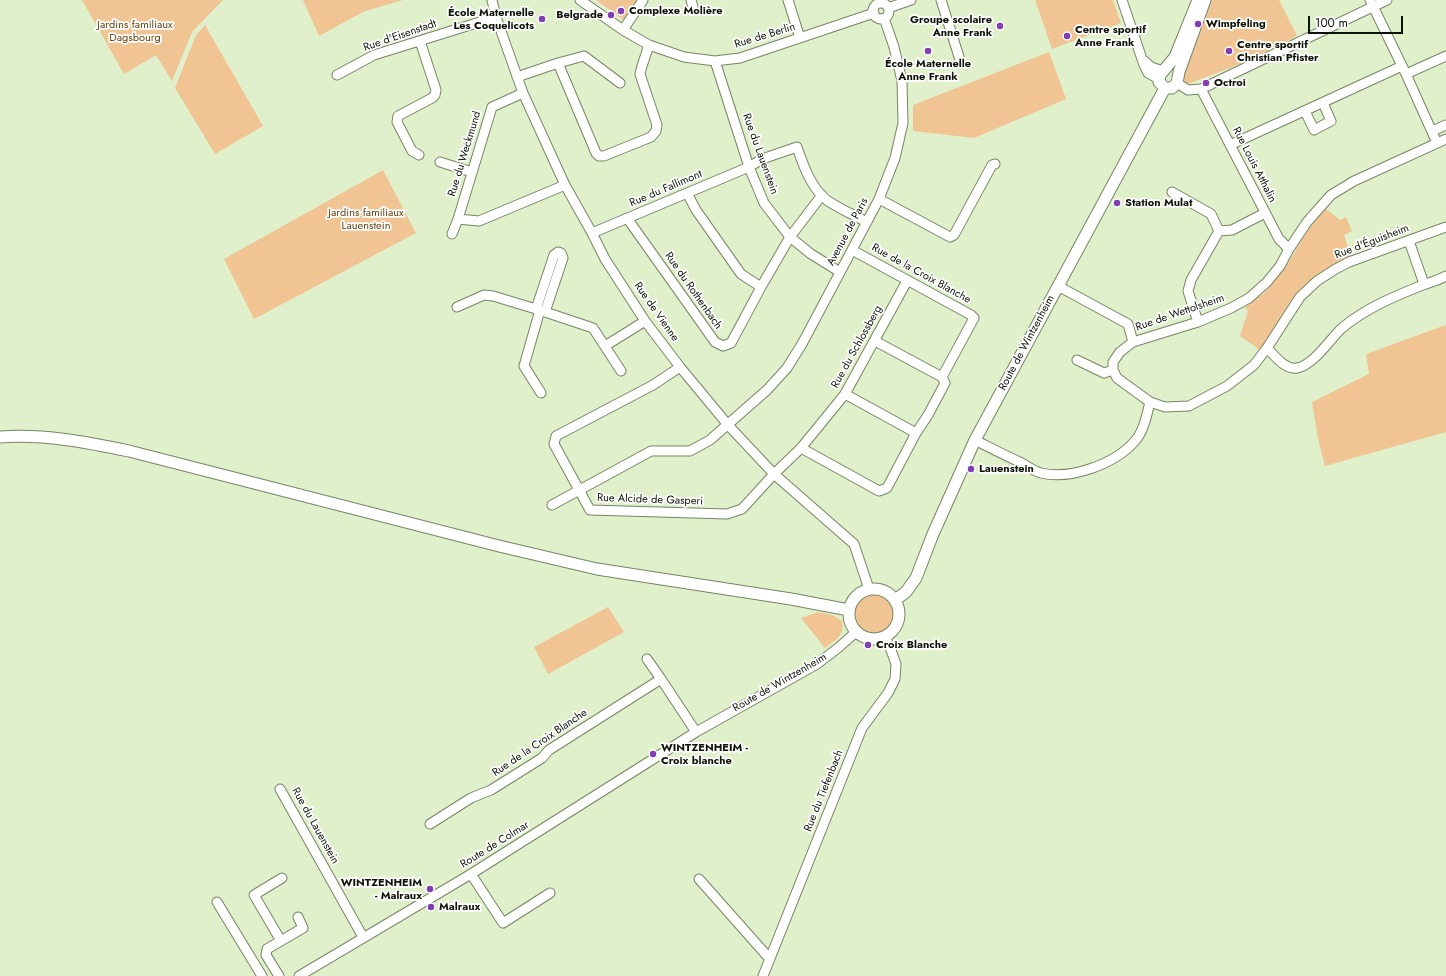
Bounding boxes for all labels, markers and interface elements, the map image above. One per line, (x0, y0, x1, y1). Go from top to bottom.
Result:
place label: Complexe Molière (629, 4, 723, 18)
place label: École Maternelle Les Coquelicots (448, 6, 534, 32)
marker: Complexe Molière (616, 6, 626, 16)
place label: Belgrade (556, 8, 603, 22)
scale bar (1310, 8, 1405, 34)
marker: Belgrade (606, 10, 616, 20)
place label: Groupe scolaire Anne Frank (910, 13, 992, 39)
marker: École Maternelle Les Coquelicots (537, 14, 547, 24)
text: 100 m (1315, 14, 1348, 32)
street label: Rue d'Eisenstadt (362, 17, 438, 55)
place label: Wimpfeling (1206, 17, 1266, 31)
park label: Jardins familiaux Dagsbourg (97, 18, 173, 44)
marker: Wimpfeling (1193, 19, 1203, 29)
street label: Rue de Berlin (733, 20, 797, 52)
marker: Groupe scolaire Anne Frank (995, 21, 1005, 31)
place label: Centre sportif Anne Frank (1075, 23, 1146, 49)
marker: Centre sportif Anne Frank (1062, 31, 1072, 41)
place label: Centre sportif Christian Pfister (1237, 38, 1319, 64)
marker: École Maternelle Anne Frank (923, 46, 933, 56)
marker: Centre sportif Christian Pfister (1224, 46, 1234, 56)
place label: École Maternelle Anne Frank (885, 57, 971, 83)
place label: Octroi (1214, 76, 1246, 90)
marker: Octroi (1201, 78, 1211, 88)
street label: Rue du Weckmund (446, 110, 484, 198)
street label: Rue du Lauenstein (739, 112, 781, 196)
street label: Rue Louis Atthalin (1229, 125, 1279, 205)
street label: Rue du Fallimont (628, 168, 704, 210)
street label: Avenue de Paris (825, 196, 871, 268)
place label: Station Mulat (1125, 196, 1192, 210)
marker: Station Mulat (1112, 198, 1122, 208)
park label: Jardins familiaux Lauenstein (328, 206, 404, 232)
street label: Rue d'Éguisheim (1333, 222, 1411, 262)
street label: Rue de la Croix Blanche (869, 241, 973, 307)
street label: Rue du Rothenbach (662, 250, 724, 332)
street label: Rue de Vienne (631, 280, 681, 344)
street label: Rue de Wettolsheim (1134, 292, 1226, 334)
street label: Route de Wintzenheim (996, 293, 1058, 393)
street label: Rue du Schlossberg (829, 303, 885, 391)
place label: Lauenstein (979, 462, 1034, 476)
marker: Lauenstein (966, 464, 976, 474)
street label: Rue Alcide de Gasperi (597, 492, 703, 508)
place label: Croix Blanche (876, 638, 947, 652)
marker: Croix Blanche (863, 640, 873, 650)
street label: Route de Wintzenheim (731, 651, 829, 715)
street label: Rue de la Croix Blanche (490, 706, 590, 780)
place label: WINTZENHEIM - Croix blanche (661, 741, 748, 767)
street label: Rue du Tiefenbach (802, 748, 846, 834)
marker: WINTZENHEIM - Croix blanche (648, 749, 658, 759)
street label: Rue du Lauenstein (289, 786, 341, 866)
street label: Route de Colmar (458, 819, 532, 871)
place label: WINTZENHEIM - Malraux (341, 876, 422, 902)
marker: WINTZENHEIM - Malraux (425, 884, 435, 894)
place label: Malraux (439, 900, 480, 914)
marker: Malraux (426, 902, 436, 912)

